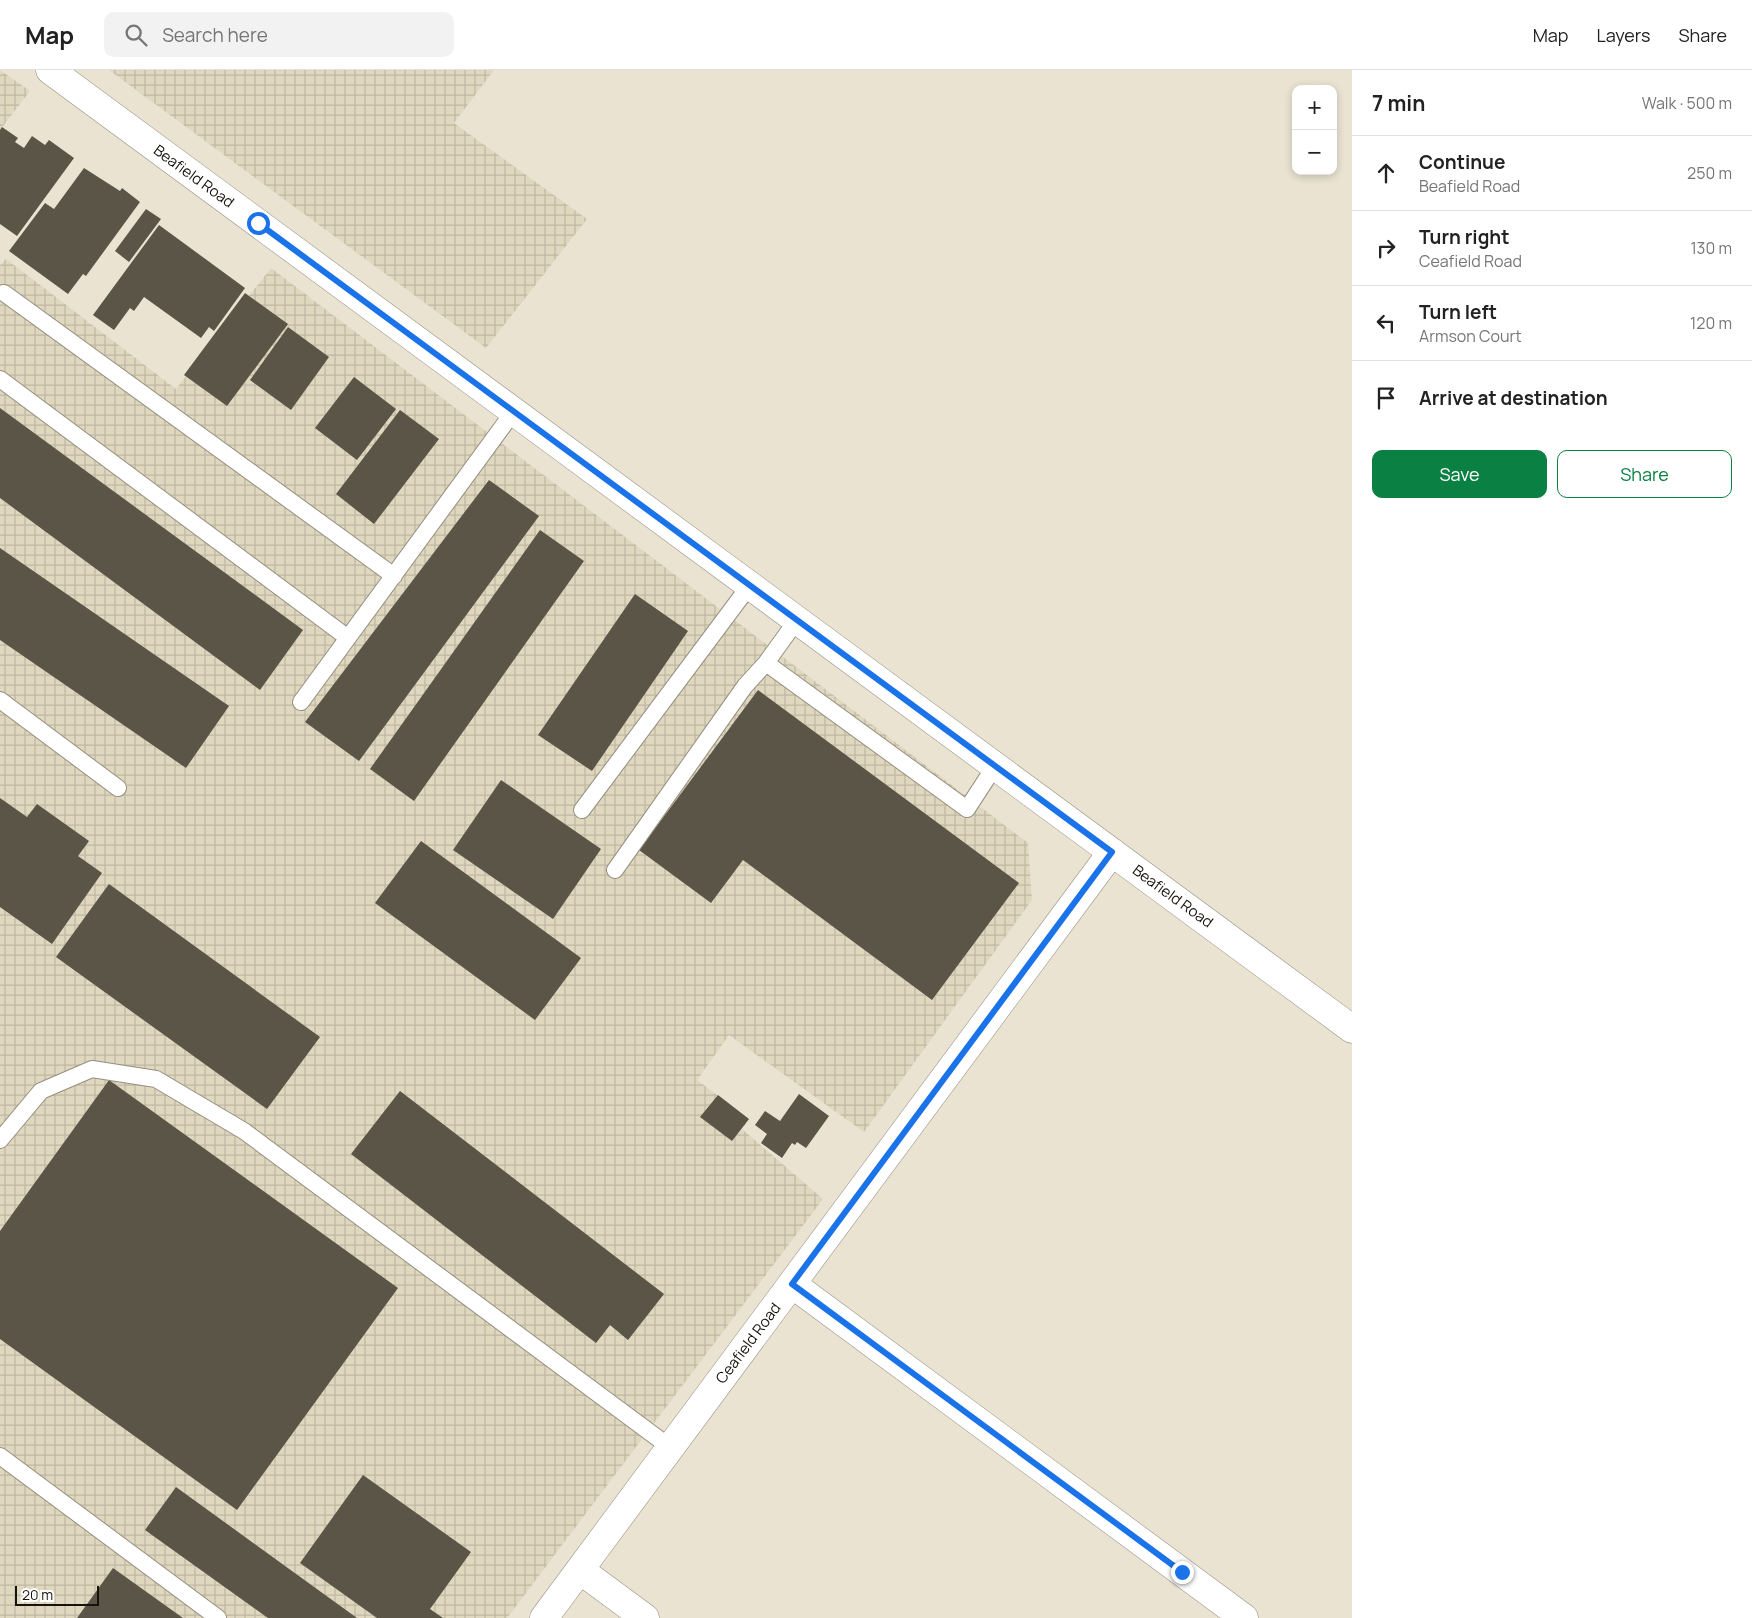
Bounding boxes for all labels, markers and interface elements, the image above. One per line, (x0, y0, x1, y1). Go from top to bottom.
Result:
search box (104, 12, 454, 57)
text: Map (25, 18, 74, 51)
icon: search (122, 21, 150, 49)
text: Search here (162, 22, 268, 48)
text: Map (1533, 23, 1568, 47)
text: Layers (1596, 23, 1650, 47)
text: Share (1678, 23, 1727, 47)
map controls (1292, 85, 1337, 175)
button: + (1292, 85, 1337, 130)
text: 7 min (1372, 89, 1425, 117)
text: Walk · 500 m (1642, 92, 1732, 114)
button: − (1292, 130, 1337, 175)
street label: Beafield Road (149, 140, 239, 212)
text: Continue (1419, 149, 1505, 175)
icon: ahead (1372, 159, 1400, 187)
text: 250 m (1687, 162, 1732, 184)
text: Beafield Road (1419, 175, 1520, 197)
route start (247, 212, 270, 235)
text: Turn right (1419, 224, 1509, 250)
icon: right (1372, 234, 1400, 262)
text: 130 m (1690, 237, 1732, 259)
text: Ceafield Road (1419, 250, 1522, 272)
text: Turn left (1419, 299, 1497, 325)
icon: left (1372, 309, 1400, 337)
text: 120 m (1690, 312, 1732, 334)
text: Armson Court (1419, 325, 1522, 347)
icon: arrive (1372, 384, 1400, 412)
text: Arrive at destination (1419, 385, 1608, 411)
button: Save (1372, 450, 1547, 498)
button: Share (1557, 450, 1732, 498)
street label: Beafield Road (1128, 860, 1218, 932)
street label: Ceafield Road (711, 1298, 785, 1388)
route end (1171, 1561, 1194, 1584)
scale bar (15, 1583, 99, 1606)
text: 20 m (22, 1585, 53, 1604)

